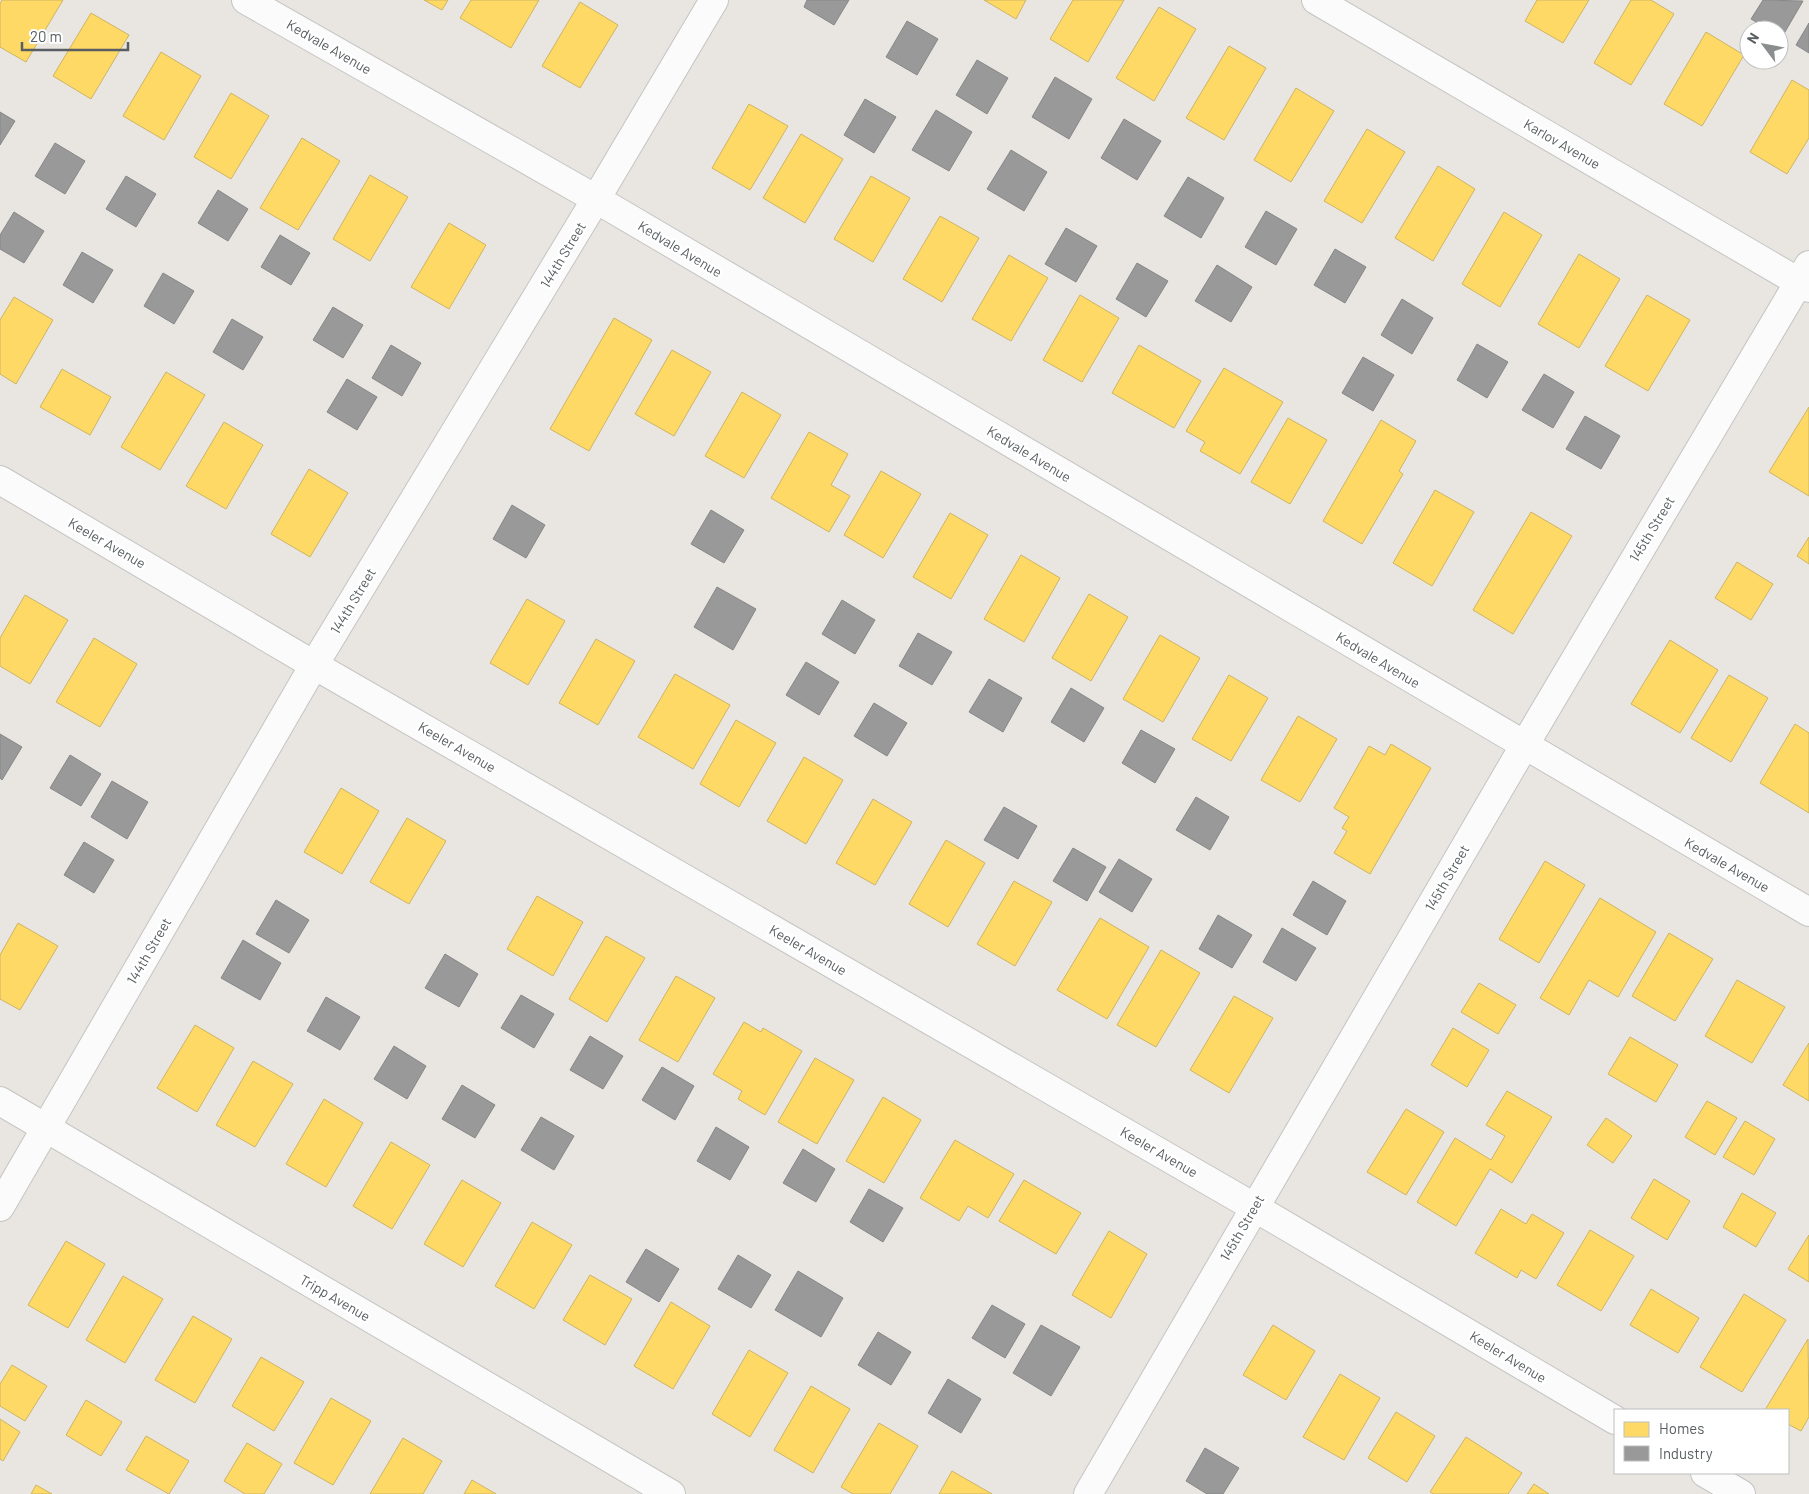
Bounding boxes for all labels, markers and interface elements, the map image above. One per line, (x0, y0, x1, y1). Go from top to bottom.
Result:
street label: Kedvale Avenue (284, 15, 375, 78)
scale bar (22, 20, 129, 52)
north arrow (1739, 20, 1789, 70)
text: 20 m (30, 27, 62, 45)
text: N (1743, 29, 1762, 46)
street label: Karlov Avenue (1521, 115, 1603, 172)
street label: Kedvale Avenue (635, 217, 725, 280)
street label: 144th Street (536, 219, 589, 291)
street label: Kedvale Avenue (984, 422, 1074, 485)
street label: 145th Street (1625, 493, 1678, 565)
street label: Keeler Avenue (66, 514, 149, 572)
street label: 144th Street (326, 565, 379, 637)
street label: Kedvale Avenue (1333, 628, 1423, 691)
street label: Keeler Avenue (416, 718, 499, 776)
street label: Kedvale Avenue (1682, 833, 1773, 896)
street label: 145th Street (1421, 842, 1472, 914)
street label: 144th Street (123, 914, 174, 987)
street label: Keeler Avenue (767, 921, 850, 979)
street label: Keeler Avenue (1118, 1123, 1201, 1181)
street label: 145th Street (1216, 1192, 1267, 1264)
street label: Tripp Avenue (297, 1271, 374, 1325)
street label: Keeler Avenue (1467, 1327, 1550, 1386)
legend (1614, 1409, 1789, 1474)
text: Homes (1659, 1419, 1704, 1437)
text: Industry (1659, 1444, 1713, 1462)

